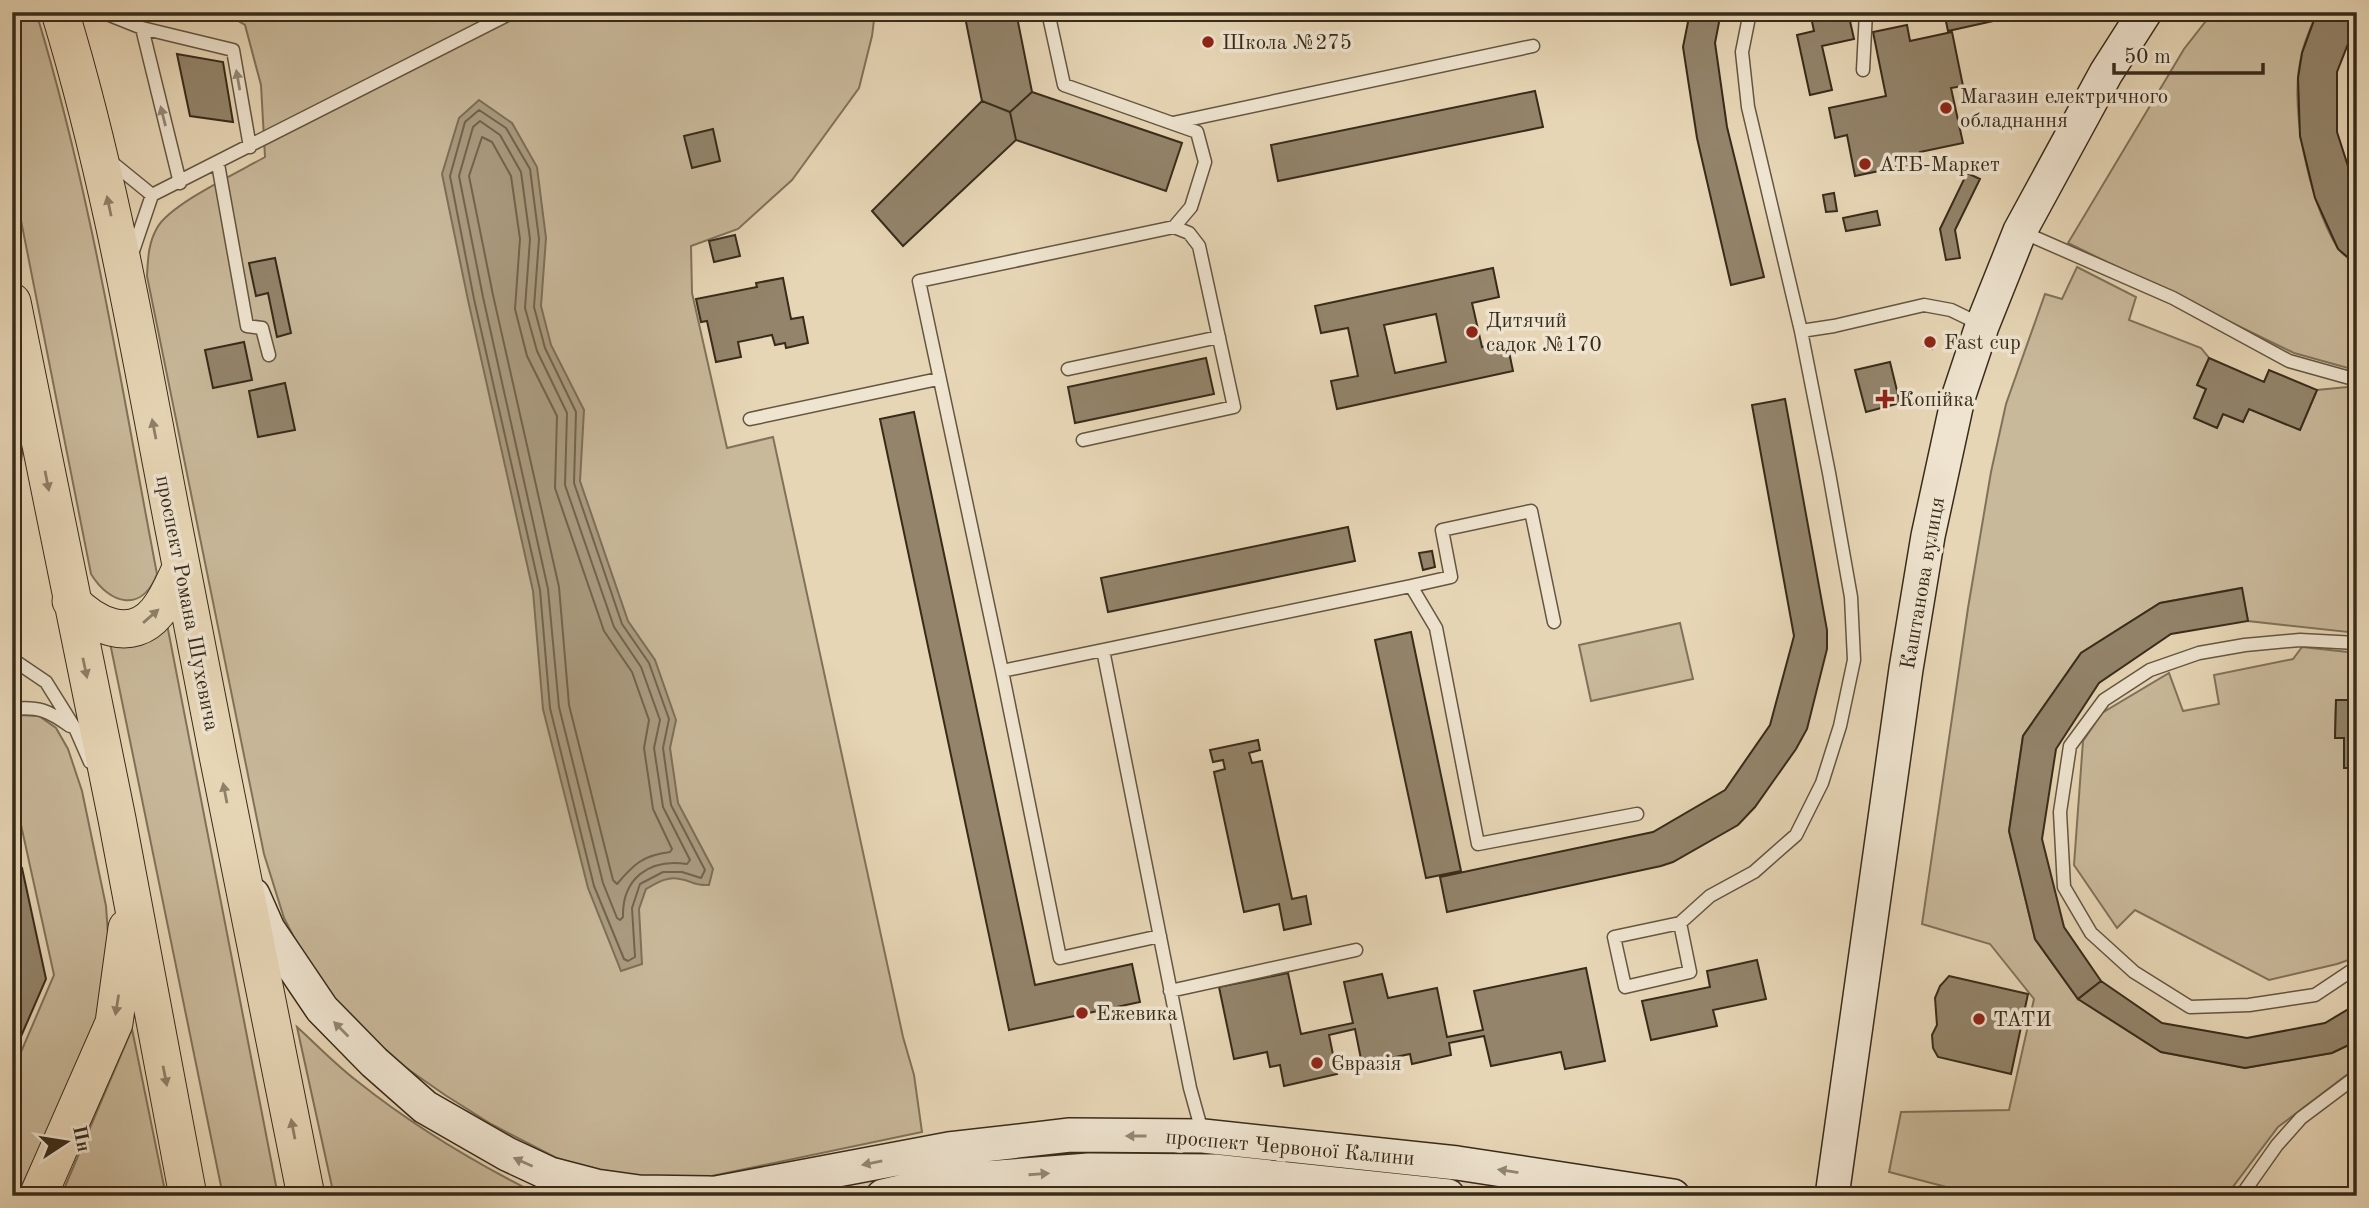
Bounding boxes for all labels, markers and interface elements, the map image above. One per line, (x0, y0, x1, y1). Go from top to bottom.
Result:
scale bar (2114, 32, 2262, 76)
place label: Школа №275 (1222, 33, 1352, 54)
marker: Школа №275 (1200, 34, 1216, 50)
text: 50 m (2124, 47, 2171, 68)
one-way arrow (233, 69, 244, 91)
place label: Магазин електричного обладнання (1960, 87, 2168, 132)
marker: Магазин електричного обладнання (1938, 100, 1954, 116)
one-way arrow (157, 105, 168, 127)
place label: АТБ-Маркет (1879, 155, 2000, 176)
marker: АТБ-Маркет (1857, 156, 1873, 172)
one-way arrow (104, 195, 115, 217)
place label: Дитячий садок №170 (1486, 311, 1602, 356)
marker: Дитячий садок №170 (1464, 324, 1480, 340)
place label: Fast cup (1944, 333, 2021, 354)
marker: Fast cup (1922, 334, 1938, 350)
place label: Копійка (1899, 390, 1974, 411)
marker: Копійка (1877, 391, 1893, 407)
one-way arrow (149, 418, 160, 440)
one-way arrow (42, 470, 53, 492)
street label: проспект Романа Шухевича (151, 474, 222, 733)
street label: Каштанова вулиця (1898, 495, 1949, 671)
one-way arrow (142, 608, 160, 624)
one-way arrow (80, 657, 91, 679)
one-way arrow (219, 782, 230, 804)
one-way arrow (111, 994, 122, 1016)
place label: Ежевика (1096, 1004, 1178, 1025)
marker: Ежевика (1074, 1005, 1090, 1021)
place label: ТАТИ (1993, 1010, 2052, 1031)
marker: ТАТИ (1971, 1011, 1987, 1027)
one-way arrow (332, 1020, 349, 1037)
place label: Євразія (1331, 1054, 1402, 1075)
marker: Євразія (1309, 1055, 1325, 1071)
one-way arrow (160, 1065, 171, 1087)
north arrow (32, 1106, 102, 1176)
one-way arrow (287, 1118, 298, 1140)
text: Пн (68, 1124, 92, 1154)
street label: проспект Червоної Калини (1164, 1127, 1415, 1170)
one-way arrow (1125, 1130, 1147, 1142)
one-way arrow (513, 1156, 533, 1167)
one-way arrow (861, 1157, 883, 1168)
one-way arrow (1497, 1165, 1519, 1176)
one-way arrow (1028, 1168, 1050, 1179)

